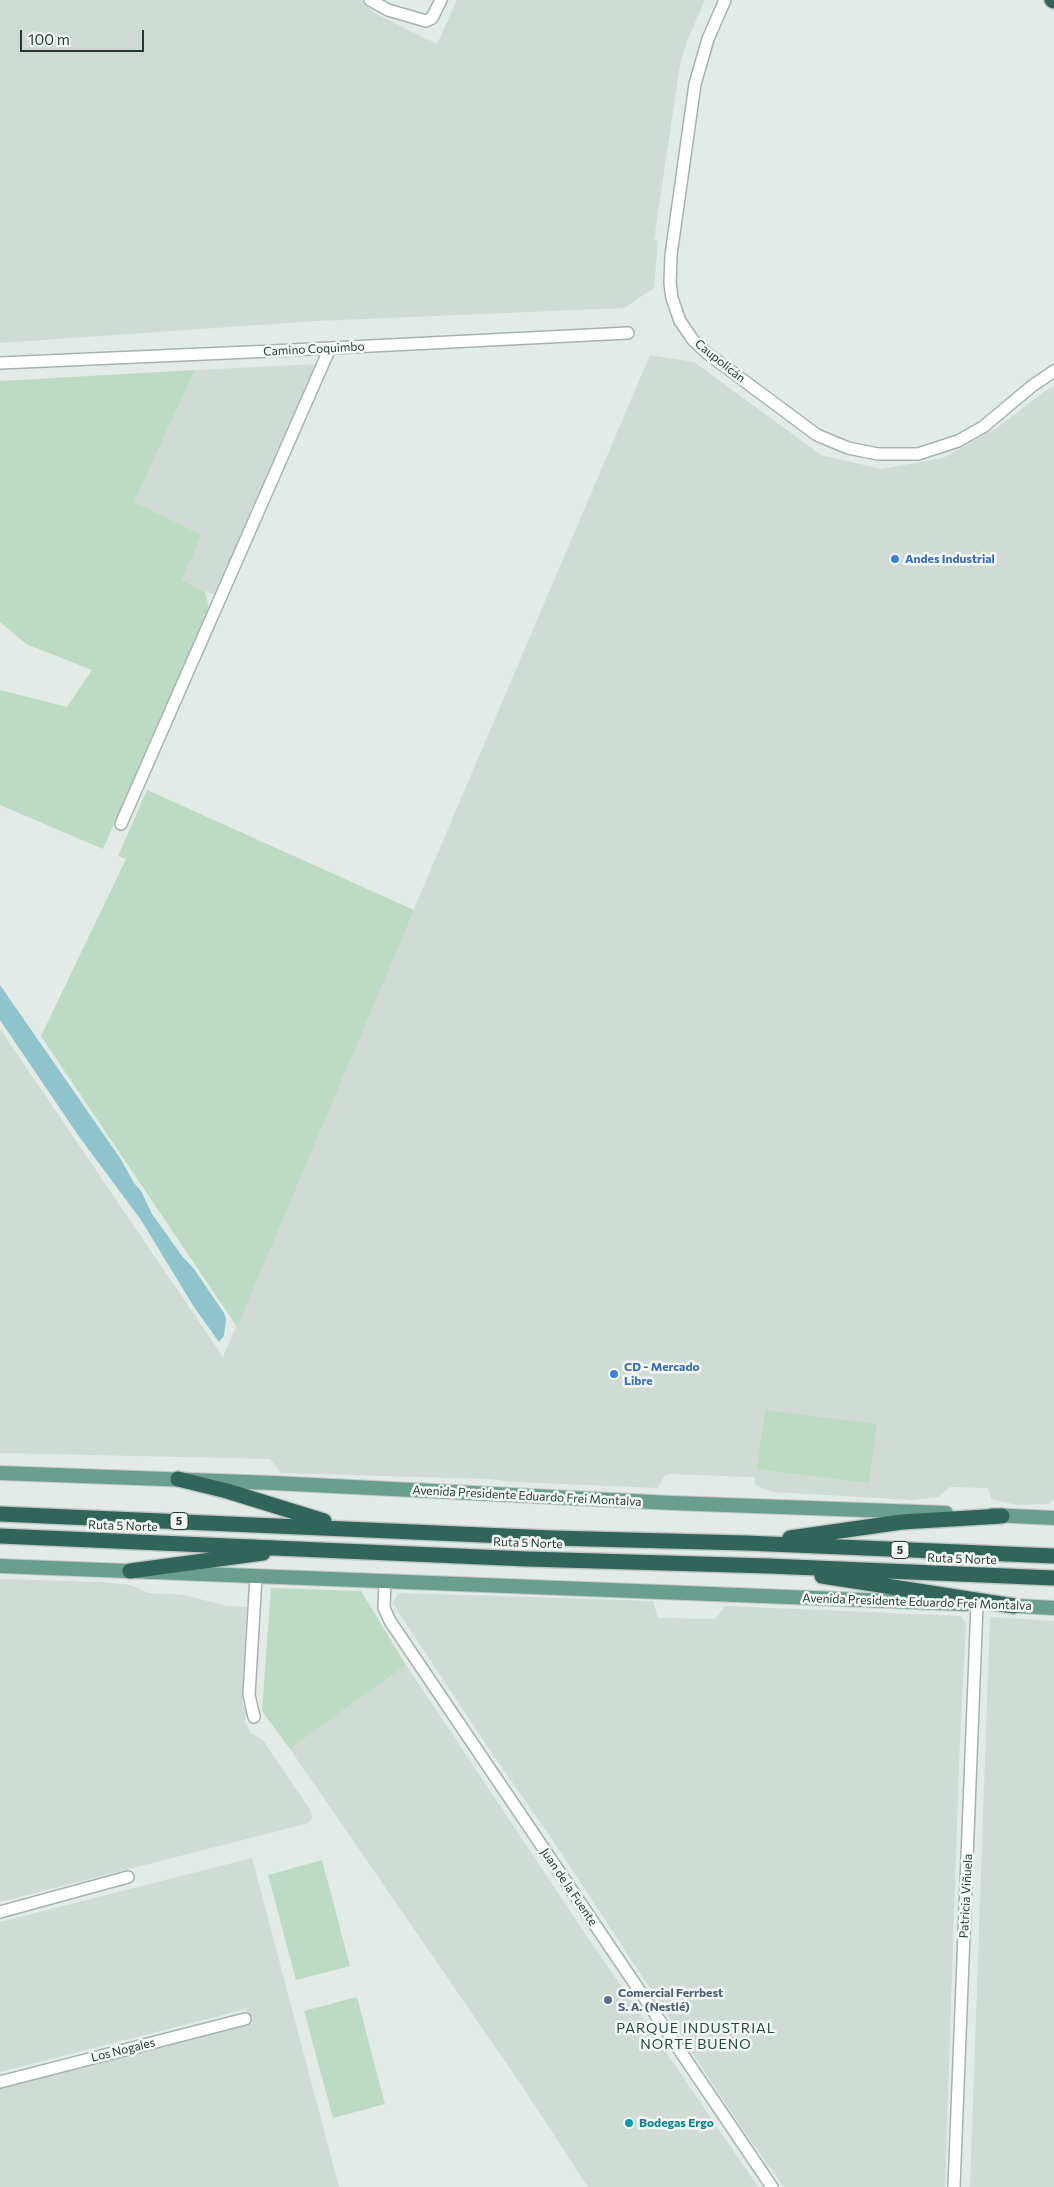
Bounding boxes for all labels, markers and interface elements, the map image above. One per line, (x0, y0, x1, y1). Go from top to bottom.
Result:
scale bar (22, 20, 146, 52)
text: 100 m (28, 30, 70, 48)
street label: Caupolicán (692, 336, 748, 386)
street label: Camino Coquimbo (263, 339, 365, 359)
place label: Andes Industrial (905, 552, 995, 566)
marker: Andes Industrial (889, 553, 901, 565)
place label: CD - Mercado Libre (624, 1360, 700, 1388)
marker: CD - Mercado Libre (608, 1368, 620, 1380)
street label: Avenida Presidente Eduardo Frei Montalva (412, 1483, 642, 1509)
road number: 5 (170, 1512, 188, 1530)
street label: Ruta 5 Norte (88, 1518, 158, 1534)
street label: Ruta 5 Norte (493, 1535, 563, 1551)
road number: 5 (891, 1542, 909, 1558)
street label: Ruta 5 Norte (927, 1551, 997, 1567)
street label: Avenida Presidente Eduardo Frei Montalva (802, 1591, 1032, 1613)
street label: Juan de la Fuente (538, 1845, 600, 1929)
street label: Patricia Viñuela (957, 1853, 975, 1939)
place label: Comercial Ferrbest S. A. (Nestlé) (618, 1986, 723, 2014)
marker: Comercial Ferrbest S. A. (Nestlé) (602, 1994, 614, 2006)
district label: PARQUE INDUSTRIAL NORTE BUENO (614, 2020, 778, 2052)
street label: Los Nogales (90, 2035, 156, 2065)
place label: Bodegas Ergo (639, 2116, 714, 2130)
marker: Bodegas Ergo (623, 2117, 635, 2129)

